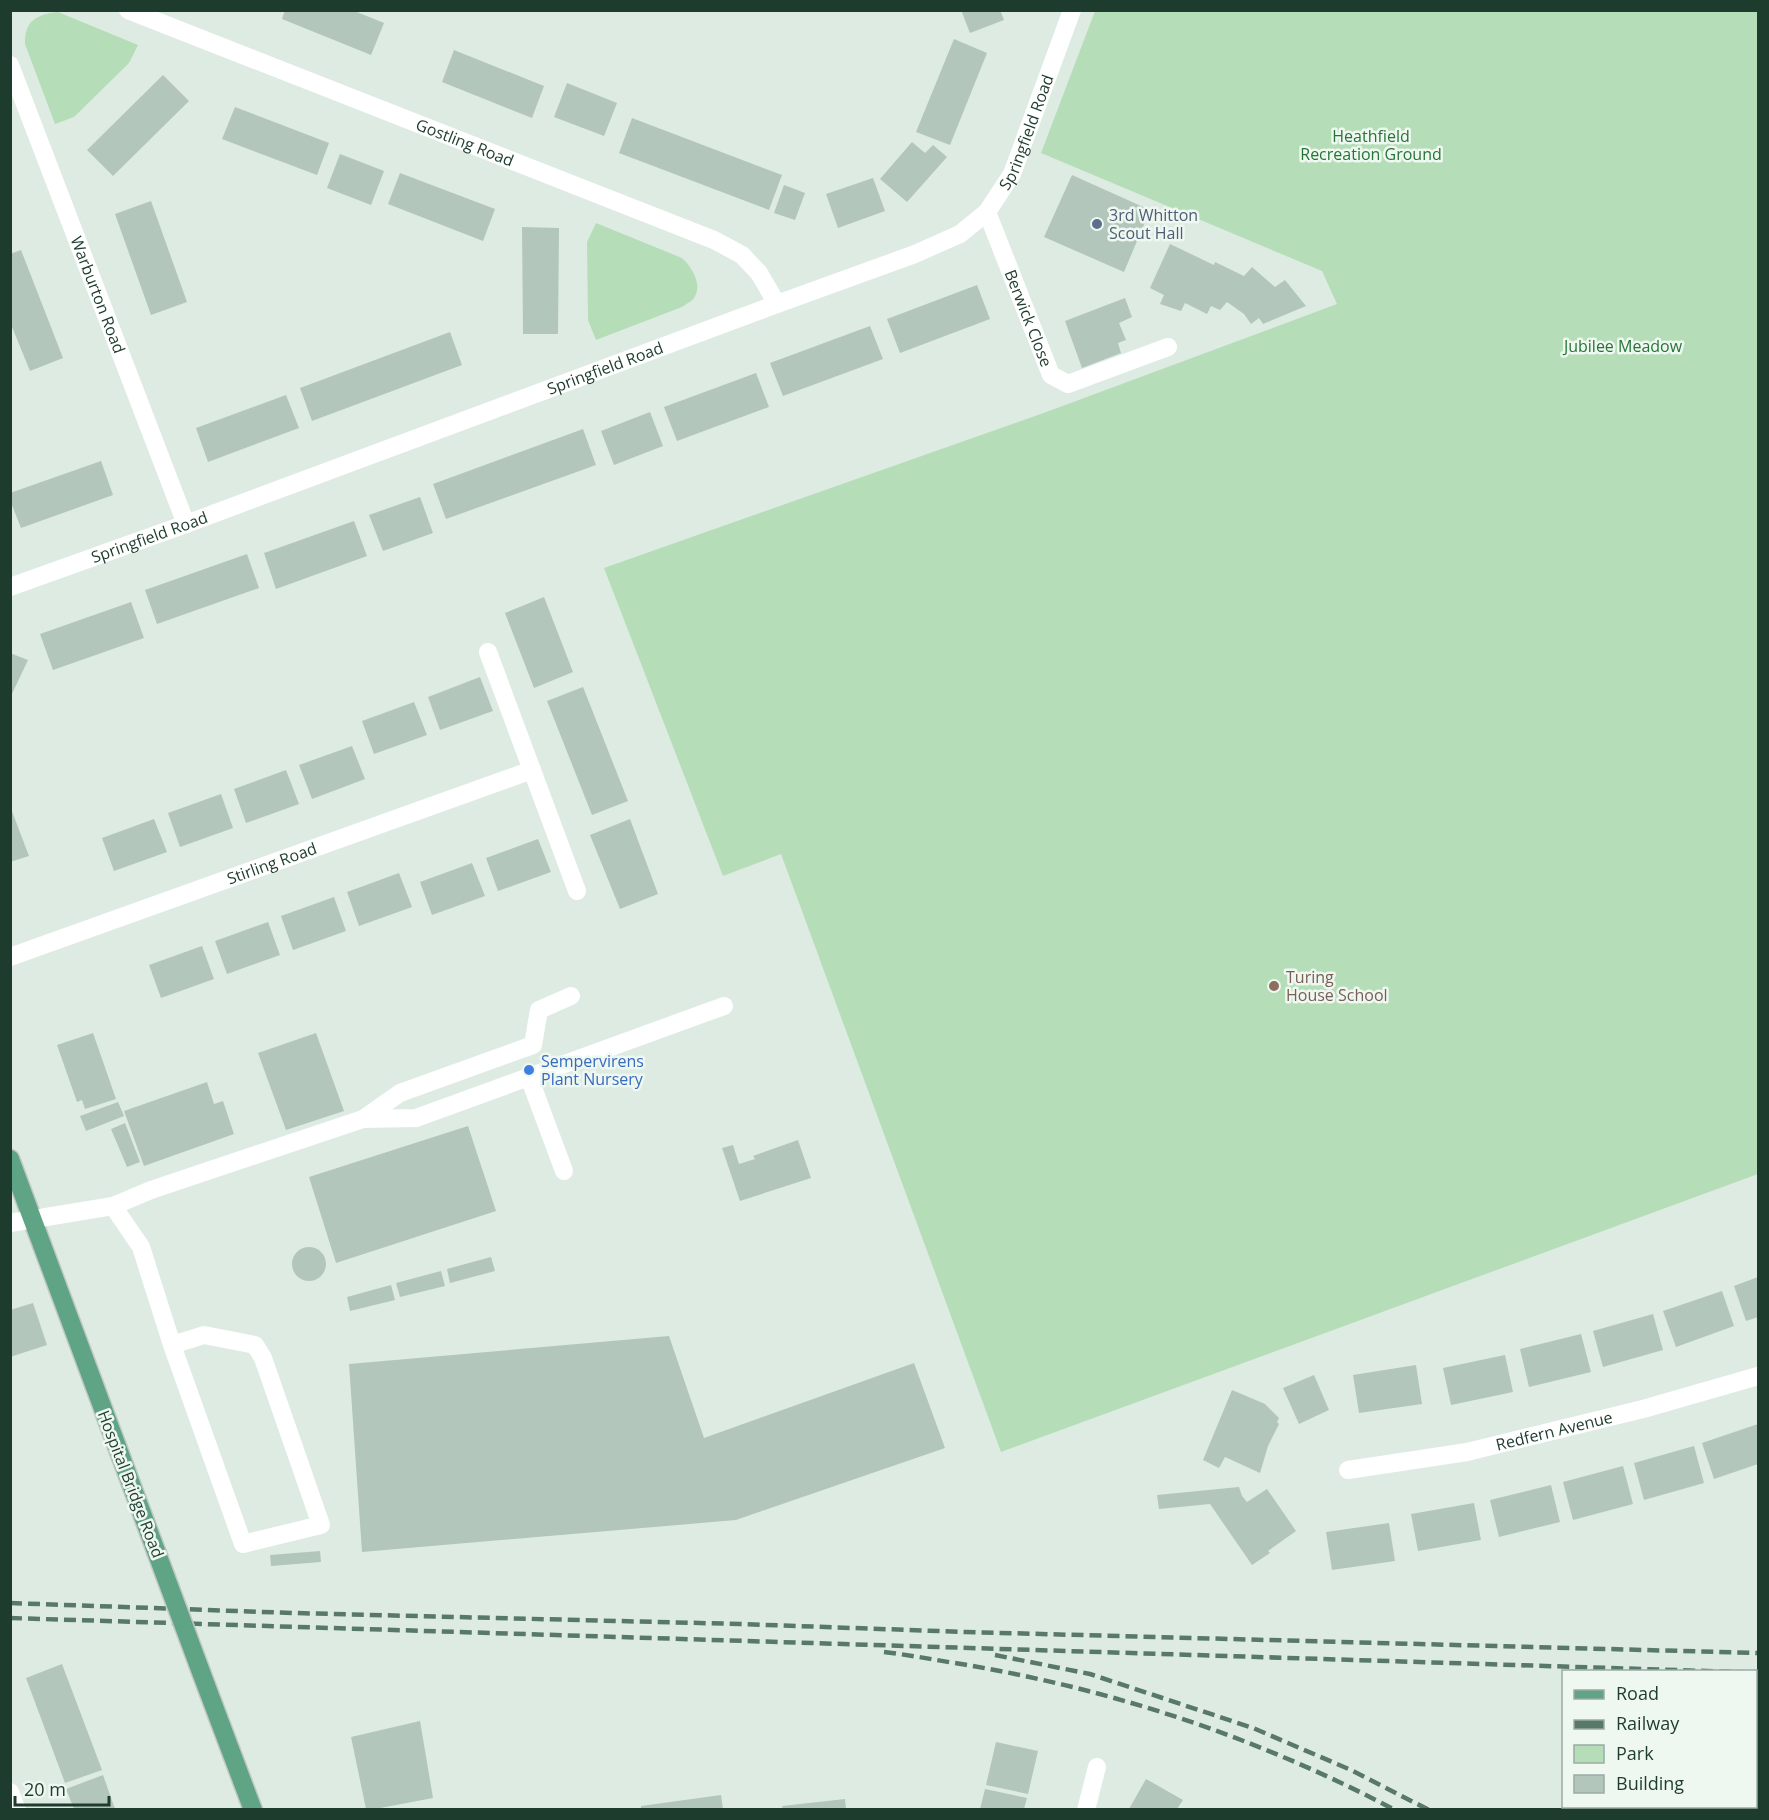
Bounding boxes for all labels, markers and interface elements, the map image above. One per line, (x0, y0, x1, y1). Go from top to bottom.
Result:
street label: Springfield Road (993, 71, 1058, 194)
street label: Gostling Road (413, 113, 517, 171)
park label: Heathfield Recreation Ground (1300, 125, 1442, 165)
place label: 3rd Whitton Scout Hall (1109, 204, 1198, 244)
marker: 3rd Whitton Scout Hall (1090, 217, 1104, 231)
street label: Warburton Road (66, 233, 131, 356)
street label: Berwick Close (1000, 266, 1058, 370)
park label: Jubilee Meadow (1562, 335, 1683, 357)
street label: Springfield Road (544, 336, 666, 400)
street label: Springfield Road (88, 506, 211, 568)
street label: Stirling Road (224, 837, 320, 889)
place label: Turing House School (1286, 966, 1388, 1006)
marker: Turing House School (1267, 979, 1281, 993)
place label: Sempervirens Plant Nursery (541, 1050, 644, 1090)
marker: Sempervirens Plant Nursery (522, 1063, 536, 1077)
street label: Redfern Avenue (1494, 1406, 1615, 1456)
street label: Hospital Bridge Road (93, 1407, 169, 1561)
legend (1562, 1670, 1757, 1808)
text: Road (1616, 1681, 1659, 1705)
text: Railway (1616, 1711, 1680, 1735)
text: Park (1616, 1741, 1654, 1765)
scale bar (15, 1769, 110, 1807)
text: Building (1616, 1771, 1684, 1795)
text: 20 m (24, 1777, 66, 1801)

